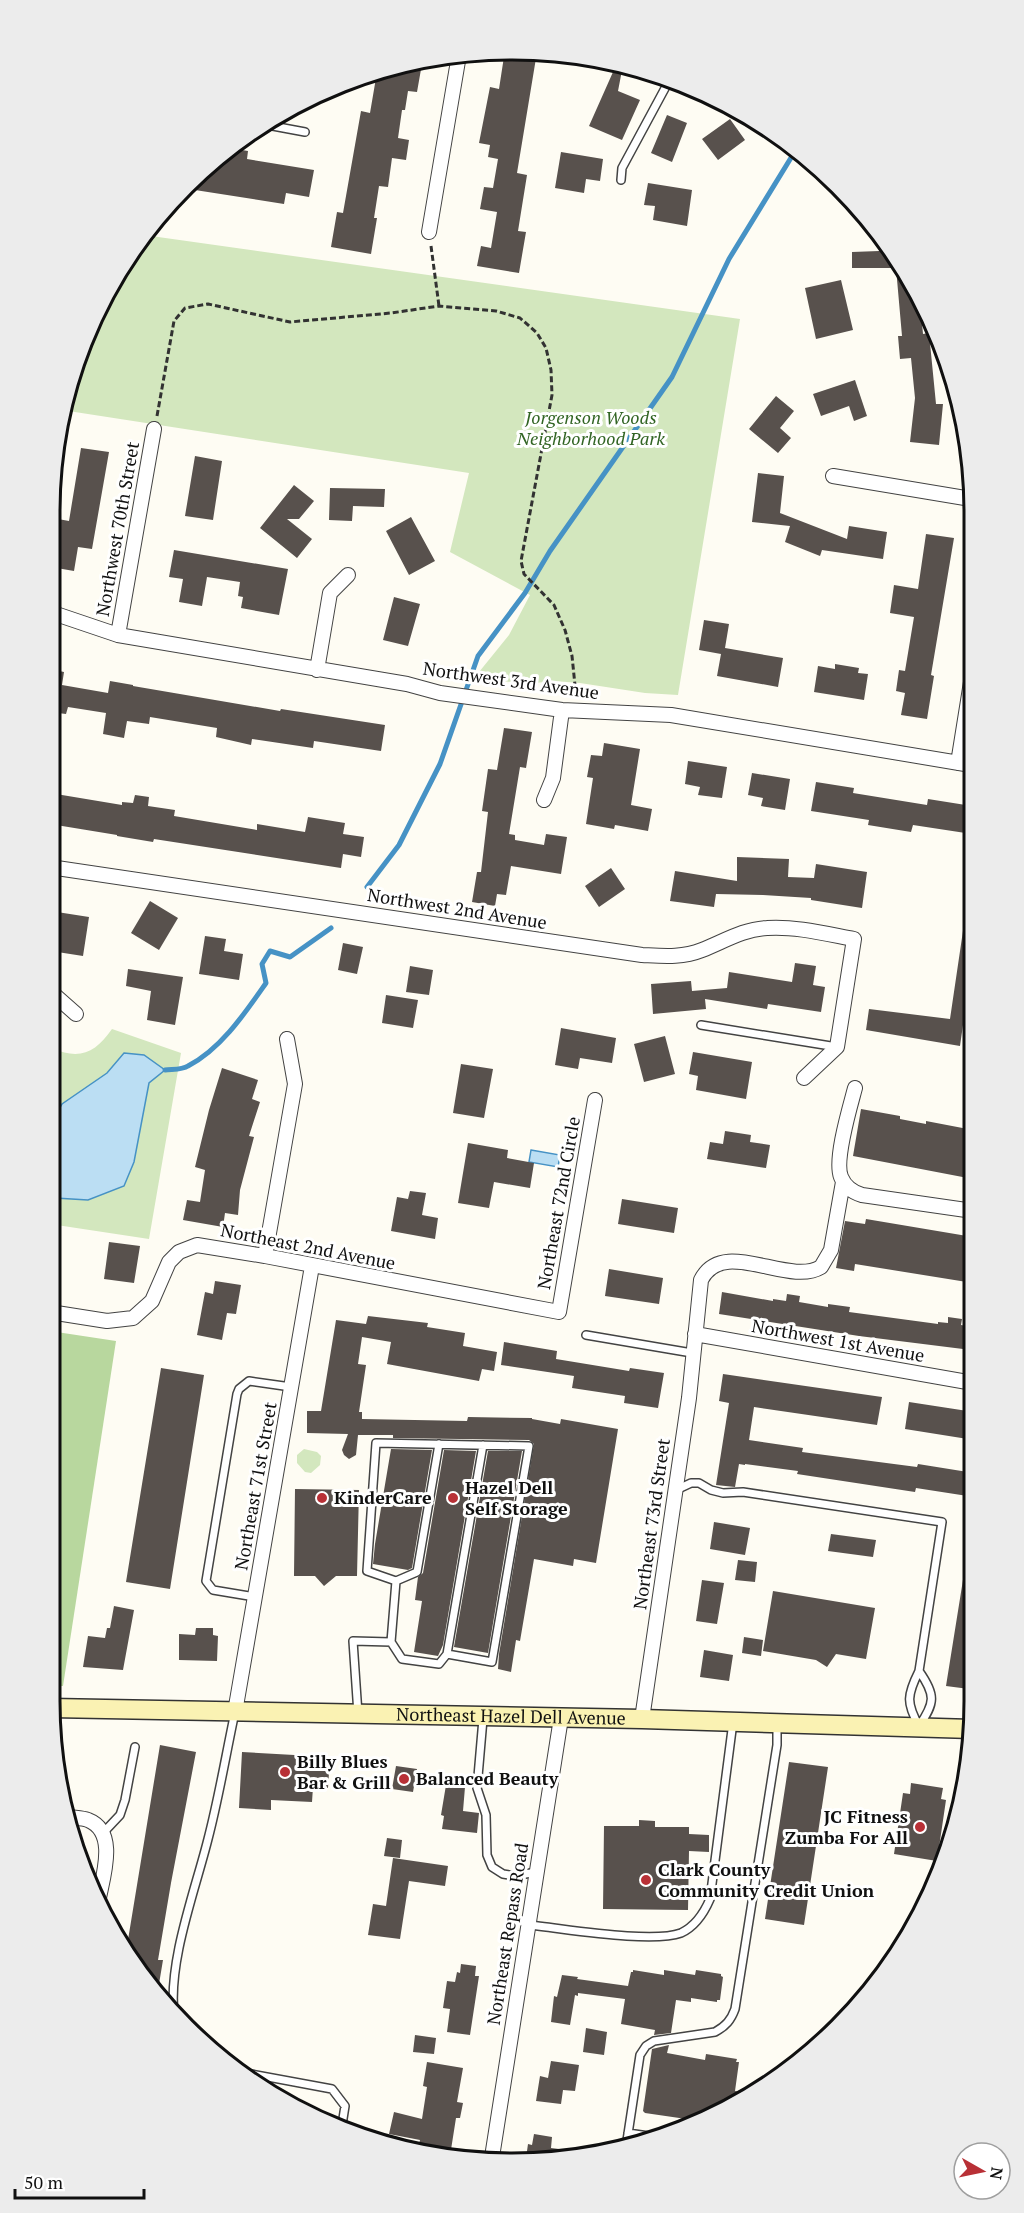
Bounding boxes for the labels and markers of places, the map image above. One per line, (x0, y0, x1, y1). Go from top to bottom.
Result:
place label: Hazel Dell Self Storage (465, 1475, 568, 1520)
place label: KinderCare (334, 1485, 432, 1509)
marker: KinderCare (315, 1491, 329, 1505)
marker: Hazel Dell Self Storage (446, 1491, 460, 1505)
place label: Billy Blues Bar & Grill (297, 1749, 391, 1794)
marker: Billy Blues Bar & Grill (278, 1765, 292, 1779)
place label: Balanced Beauty (416, 1766, 559, 1790)
marker: Balanced Beauty (397, 1772, 411, 1786)
place label: JC Fitness Zumba For All (785, 1804, 908, 1849)
marker: JC Fitness Zumba For All (913, 1820, 927, 1834)
place label: Clark County Community Credit Union (658, 1857, 875, 1902)
marker: Clark County Community Credit Union (639, 1873, 653, 1887)

